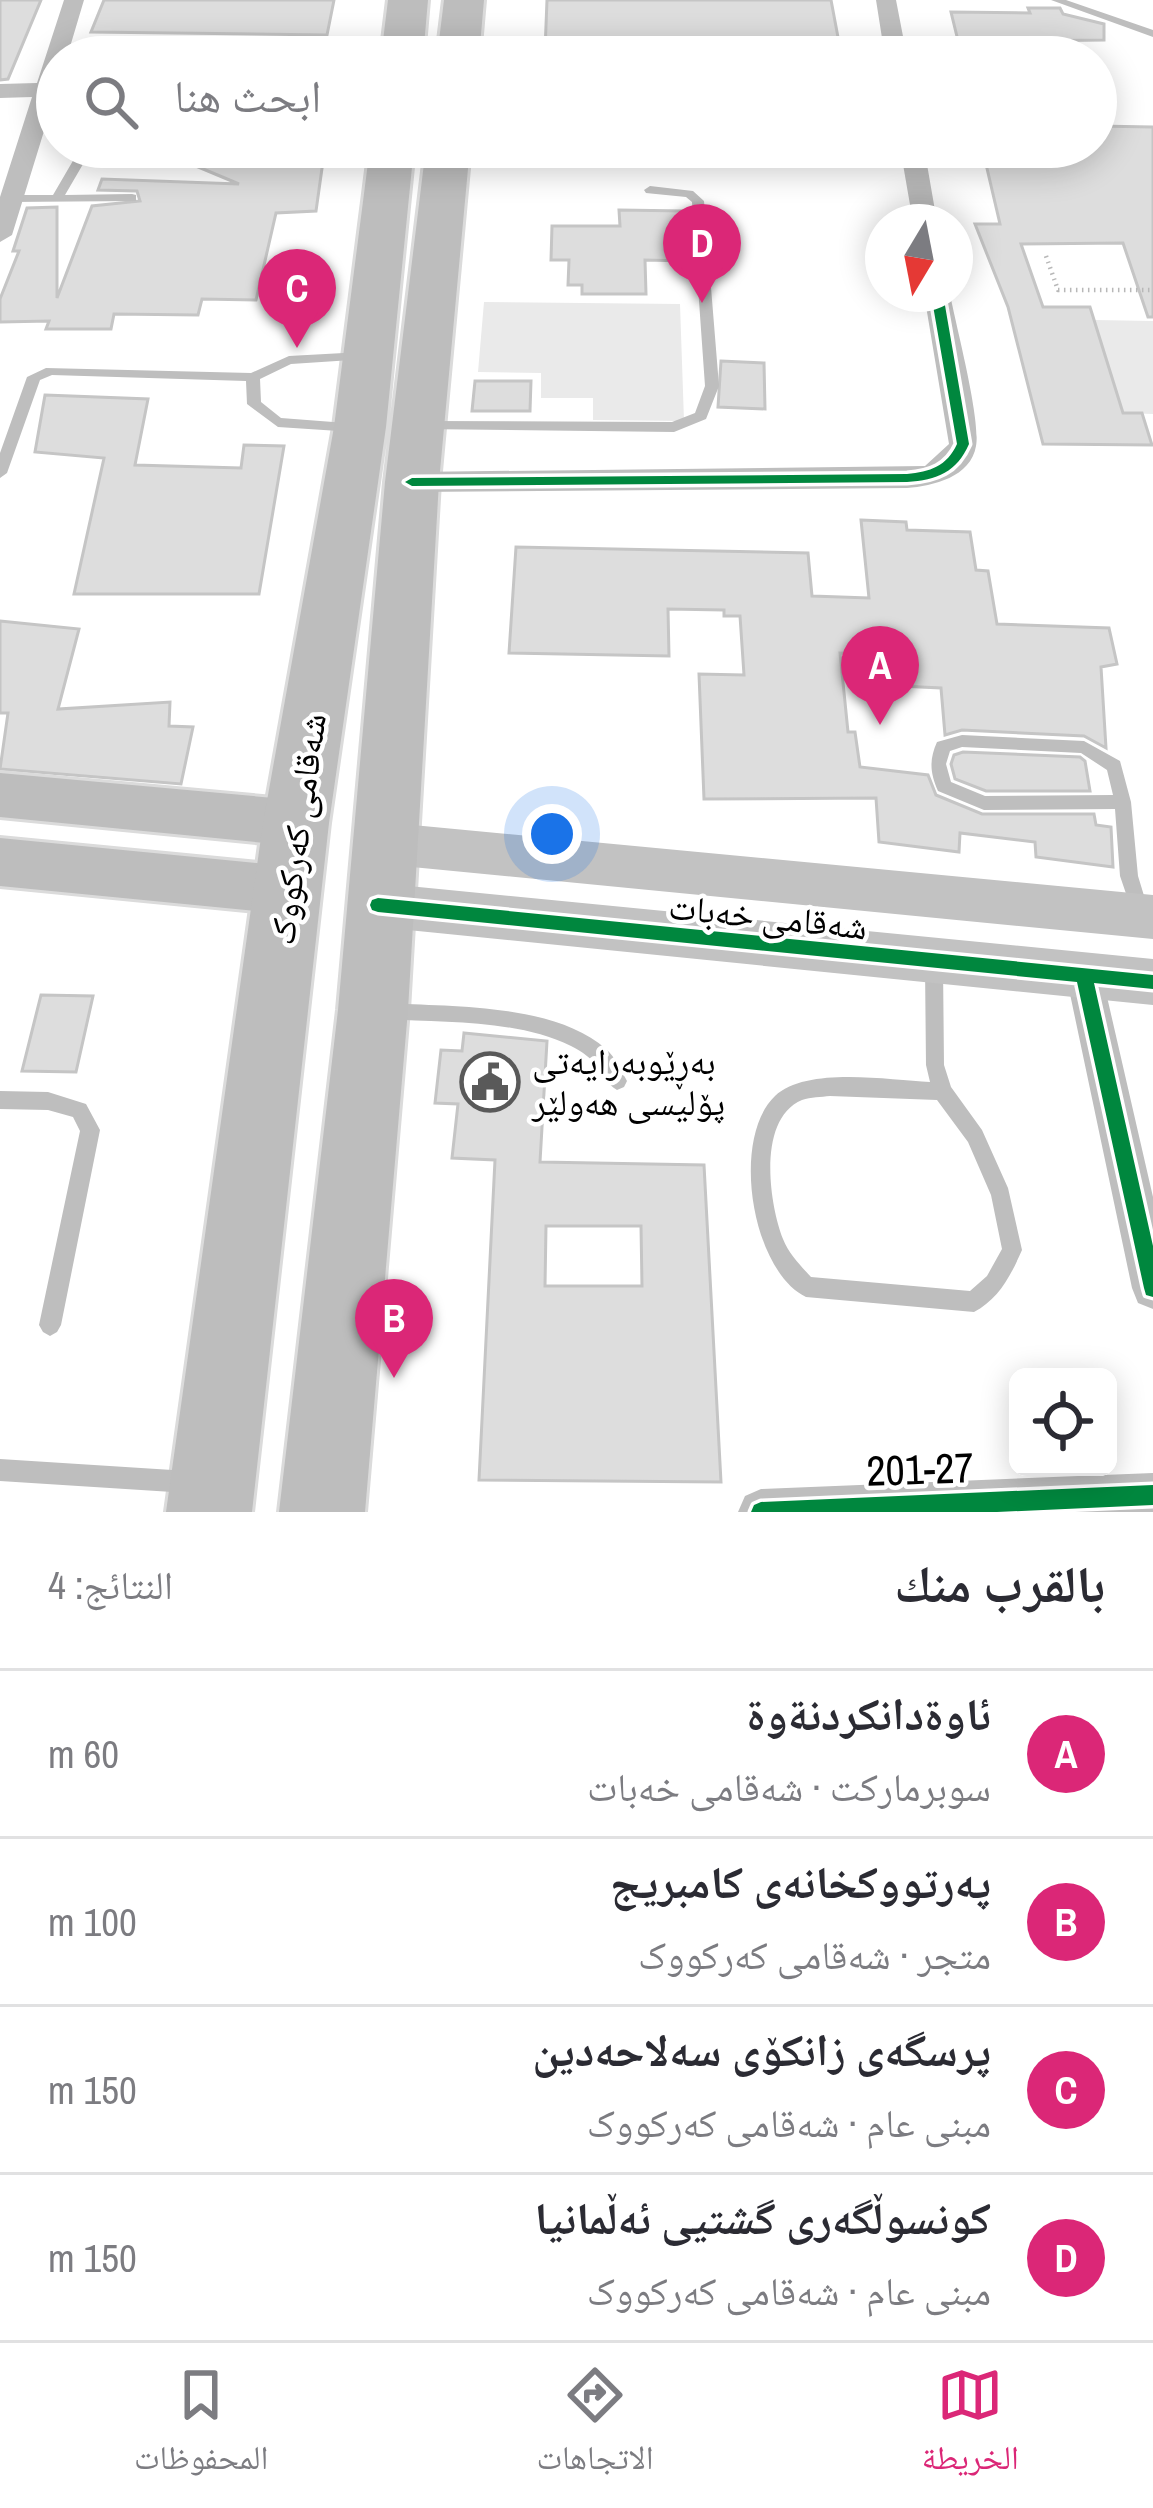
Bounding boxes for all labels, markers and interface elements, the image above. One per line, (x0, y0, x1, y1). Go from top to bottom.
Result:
search box (36, 36, 1117, 168)
text: ابحث هنا (174, 65, 321, 126)
icon: search (78, 69, 144, 135)
pin: D (663, 204, 741, 303)
north arrow (865, 204, 973, 312)
pin: C (258, 249, 336, 348)
pin: A (841, 626, 919, 725)
street label: شەقامی کەرکووک (257, 710, 337, 948)
your location (522, 804, 582, 864)
street label: شەقامی خەبات (666, 882, 870, 950)
place label: بەڕێوبەرایەتی پۆلیسی هەولێر (531, 1037, 725, 1126)
public building icon: بەڕێوبەرایەتی پۆلیسی هەولێر (459, 1051, 521, 1113)
pin: B (355, 1279, 433, 1378)
map controls (1009, 1368, 1117, 1476)
button: locate (1009, 1368, 1117, 1476)
street label: 201-27 (865, 1439, 975, 1499)
text: بالقرب منك (894, 1549, 1105, 1618)
text: النتائج: 4 (48, 1559, 173, 1611)
text: ئاوةدانكردنةوة (746, 1683, 991, 1744)
text: 60 m (48, 1728, 119, 1780)
text: A (1054, 1728, 1078, 1780)
text: سوبرماركت · شەقامی خەبات (587, 1761, 991, 1813)
text: پەرتووکخانەی کامبریج (610, 1851, 991, 1912)
text: 100 m (48, 1896, 137, 1948)
text: B (1054, 1896, 1078, 1948)
text: متجر · شەقامی کەرکووک (638, 1929, 991, 1981)
text: پرسگەی زانکۆی سەلاحەدین (532, 2019, 991, 2080)
text: 150 m (48, 2064, 137, 2116)
text: C (1054, 2064, 1078, 2116)
text: مبنى عام · شەقامی کەرکووک (587, 2097, 991, 2149)
text: کونسوڵگەری گشتیی ئەڵمانیا (535, 2187, 991, 2248)
text: 150 m (48, 2232, 137, 2284)
text: D (1054, 2232, 1078, 2284)
text: مبنى عام · شەقامی کەرکووک (587, 2265, 991, 2317)
tab: المحفوظات (134, 2362, 268, 2490)
tab: الاتجاهات (536, 2362, 654, 2490)
tab: الخريطة (922, 2362, 1019, 2490)

